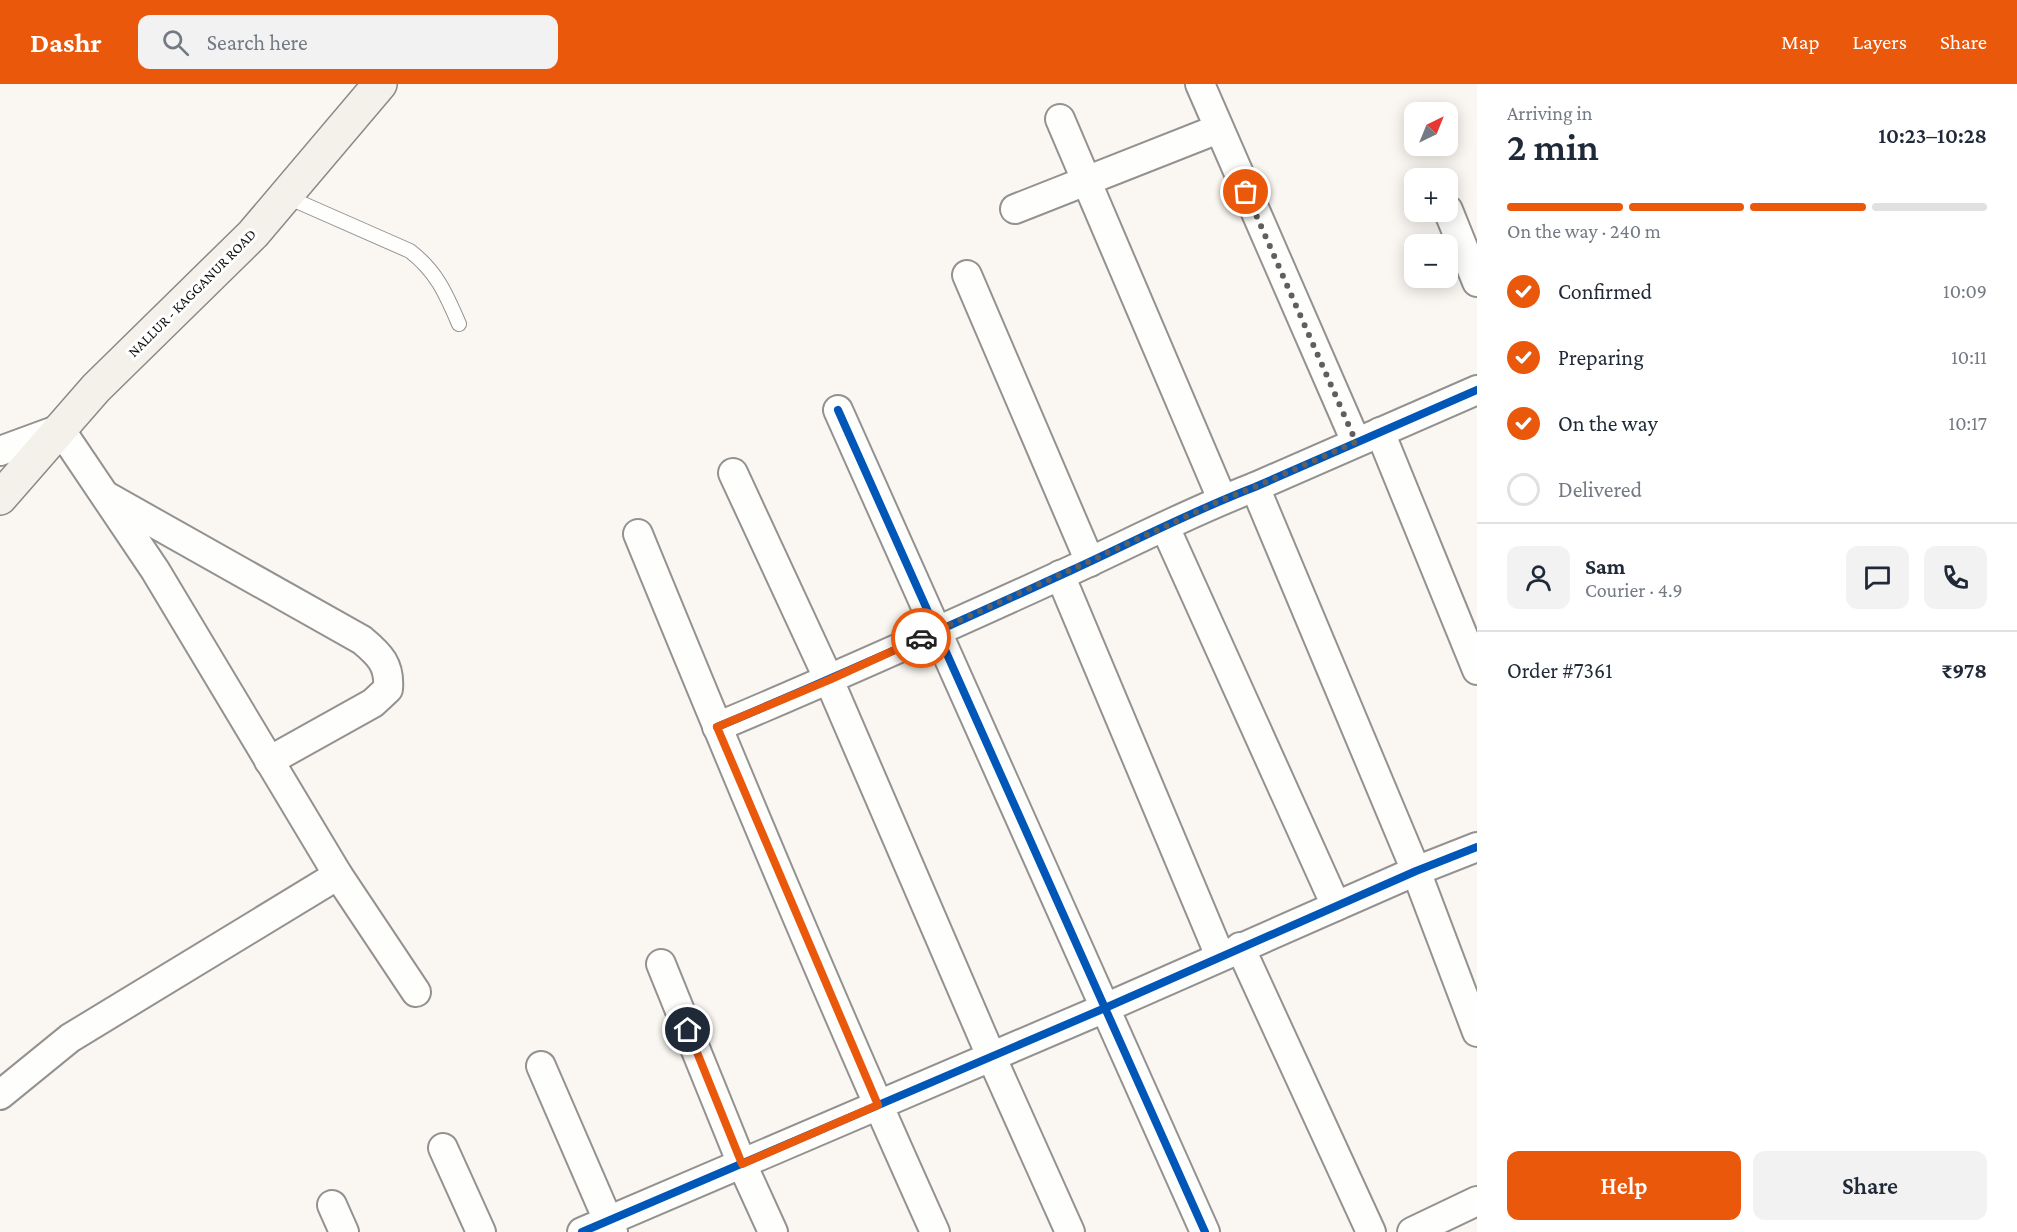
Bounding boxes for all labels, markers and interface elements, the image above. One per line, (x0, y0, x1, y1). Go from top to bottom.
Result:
search box (138, 15, 558, 69)
icon: search (159, 26, 192, 59)
text: Dashr (30, 27, 102, 58)
text: Search here (207, 30, 308, 55)
text: Map (1781, 30, 1820, 54)
text: Layers (1853, 30, 1907, 54)
text: Share (1940, 30, 1987, 54)
north arrow (1404, 102, 1458, 156)
map controls (1404, 102, 1458, 288)
text: Arriving in (1507, 102, 1592, 124)
text: 10:23–10:28 (1878, 123, 1987, 148)
text: 2 min (1507, 125, 1599, 168)
pin (1220, 166, 1271, 217)
button: + (1404, 168, 1458, 222)
icon: bag (1229, 175, 1262, 208)
text: On the way · 240 m (1507, 220, 1661, 242)
street label: NALLUR - KAGGANUR ROAD (125, 226, 259, 360)
button: − (1404, 234, 1458, 288)
icon: check (1507, 275, 1540, 308)
text: Confirmed (1558, 279, 1652, 304)
text: 10:09 (1943, 280, 1987, 302)
icon: check (1507, 341, 1540, 374)
text: Preparing (1558, 345, 1644, 370)
text: 10:11 (1951, 346, 1987, 368)
icon: check (1507, 407, 1540, 440)
text: On the way (1558, 411, 1658, 436)
text: 10:17 (1949, 412, 1987, 434)
text: Delivered (1558, 477, 1642, 502)
button: person (1507, 546, 1570, 609)
button: chat (1846, 546, 1909, 609)
button: phone (1924, 546, 1987, 609)
text: Sam (1585, 554, 1625, 579)
text: Courier · 4.9 (1585, 579, 1683, 601)
courier (891, 608, 951, 668)
icon: car (905, 622, 938, 655)
text: Order #7361 (1507, 658, 1612, 683)
text: ₹978 (1941, 658, 1987, 683)
pin (662, 1004, 713, 1055)
icon: home (671, 1013, 704, 1046)
button: Help (1507, 1151, 1741, 1220)
button: Share (1753, 1151, 1987, 1220)

